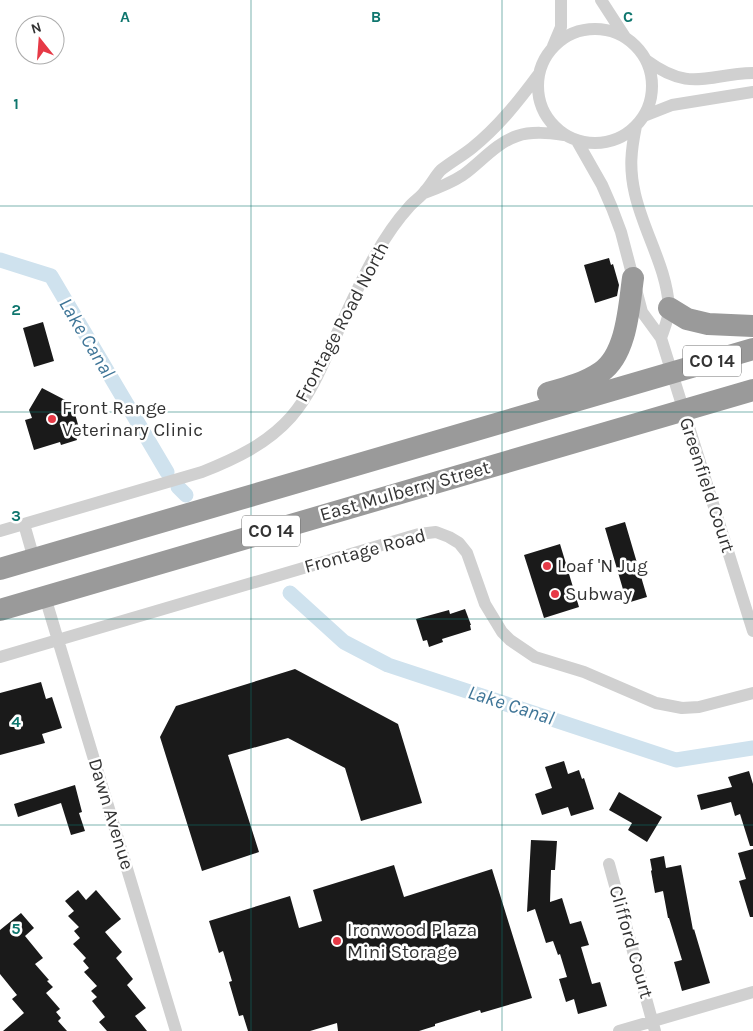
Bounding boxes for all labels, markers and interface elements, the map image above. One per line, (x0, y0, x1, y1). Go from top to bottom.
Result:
text: A (120, 7, 130, 26)
text: B (371, 7, 381, 26)
text: C (623, 7, 633, 26)
north arrow (15, 15, 65, 65)
text: N (29, 18, 44, 38)
text: 1 (13, 94, 19, 113)
street label: Frontage Road North (290, 238, 394, 406)
water label: Lake Canal (54, 294, 120, 382)
text: 2 (11, 300, 21, 319)
road number: CO 14 (683, 346, 741, 376)
place label: Front Range Veterinary Clinic (62, 397, 203, 441)
marker: Front Range Veterinary Clinic (46, 413, 58, 425)
street label: Greenfield Court (675, 415, 739, 555)
street label: East Mulberry Street (317, 456, 493, 526)
text: 3 (11, 506, 21, 525)
road number: CO 14 (242, 516, 300, 546)
street label: Frontage Road (302, 524, 428, 578)
place label: Loaf 'N Jug (557, 555, 648, 577)
marker: Loaf 'N Jug (541, 560, 553, 572)
place label: Subway (565, 583, 632, 605)
marker: Subway (549, 588, 561, 600)
water label: Lake Canal (465, 680, 557, 730)
text: 4 (11, 712, 21, 731)
street label: Dawn Avenue (84, 756, 138, 872)
street label: Clifford Court (604, 883, 658, 1001)
text: 5 (11, 919, 21, 938)
place label: Ironwood Plaza Mini Storage (347, 919, 477, 963)
marker: Ironwood Plaza Mini Storage (331, 935, 343, 947)

